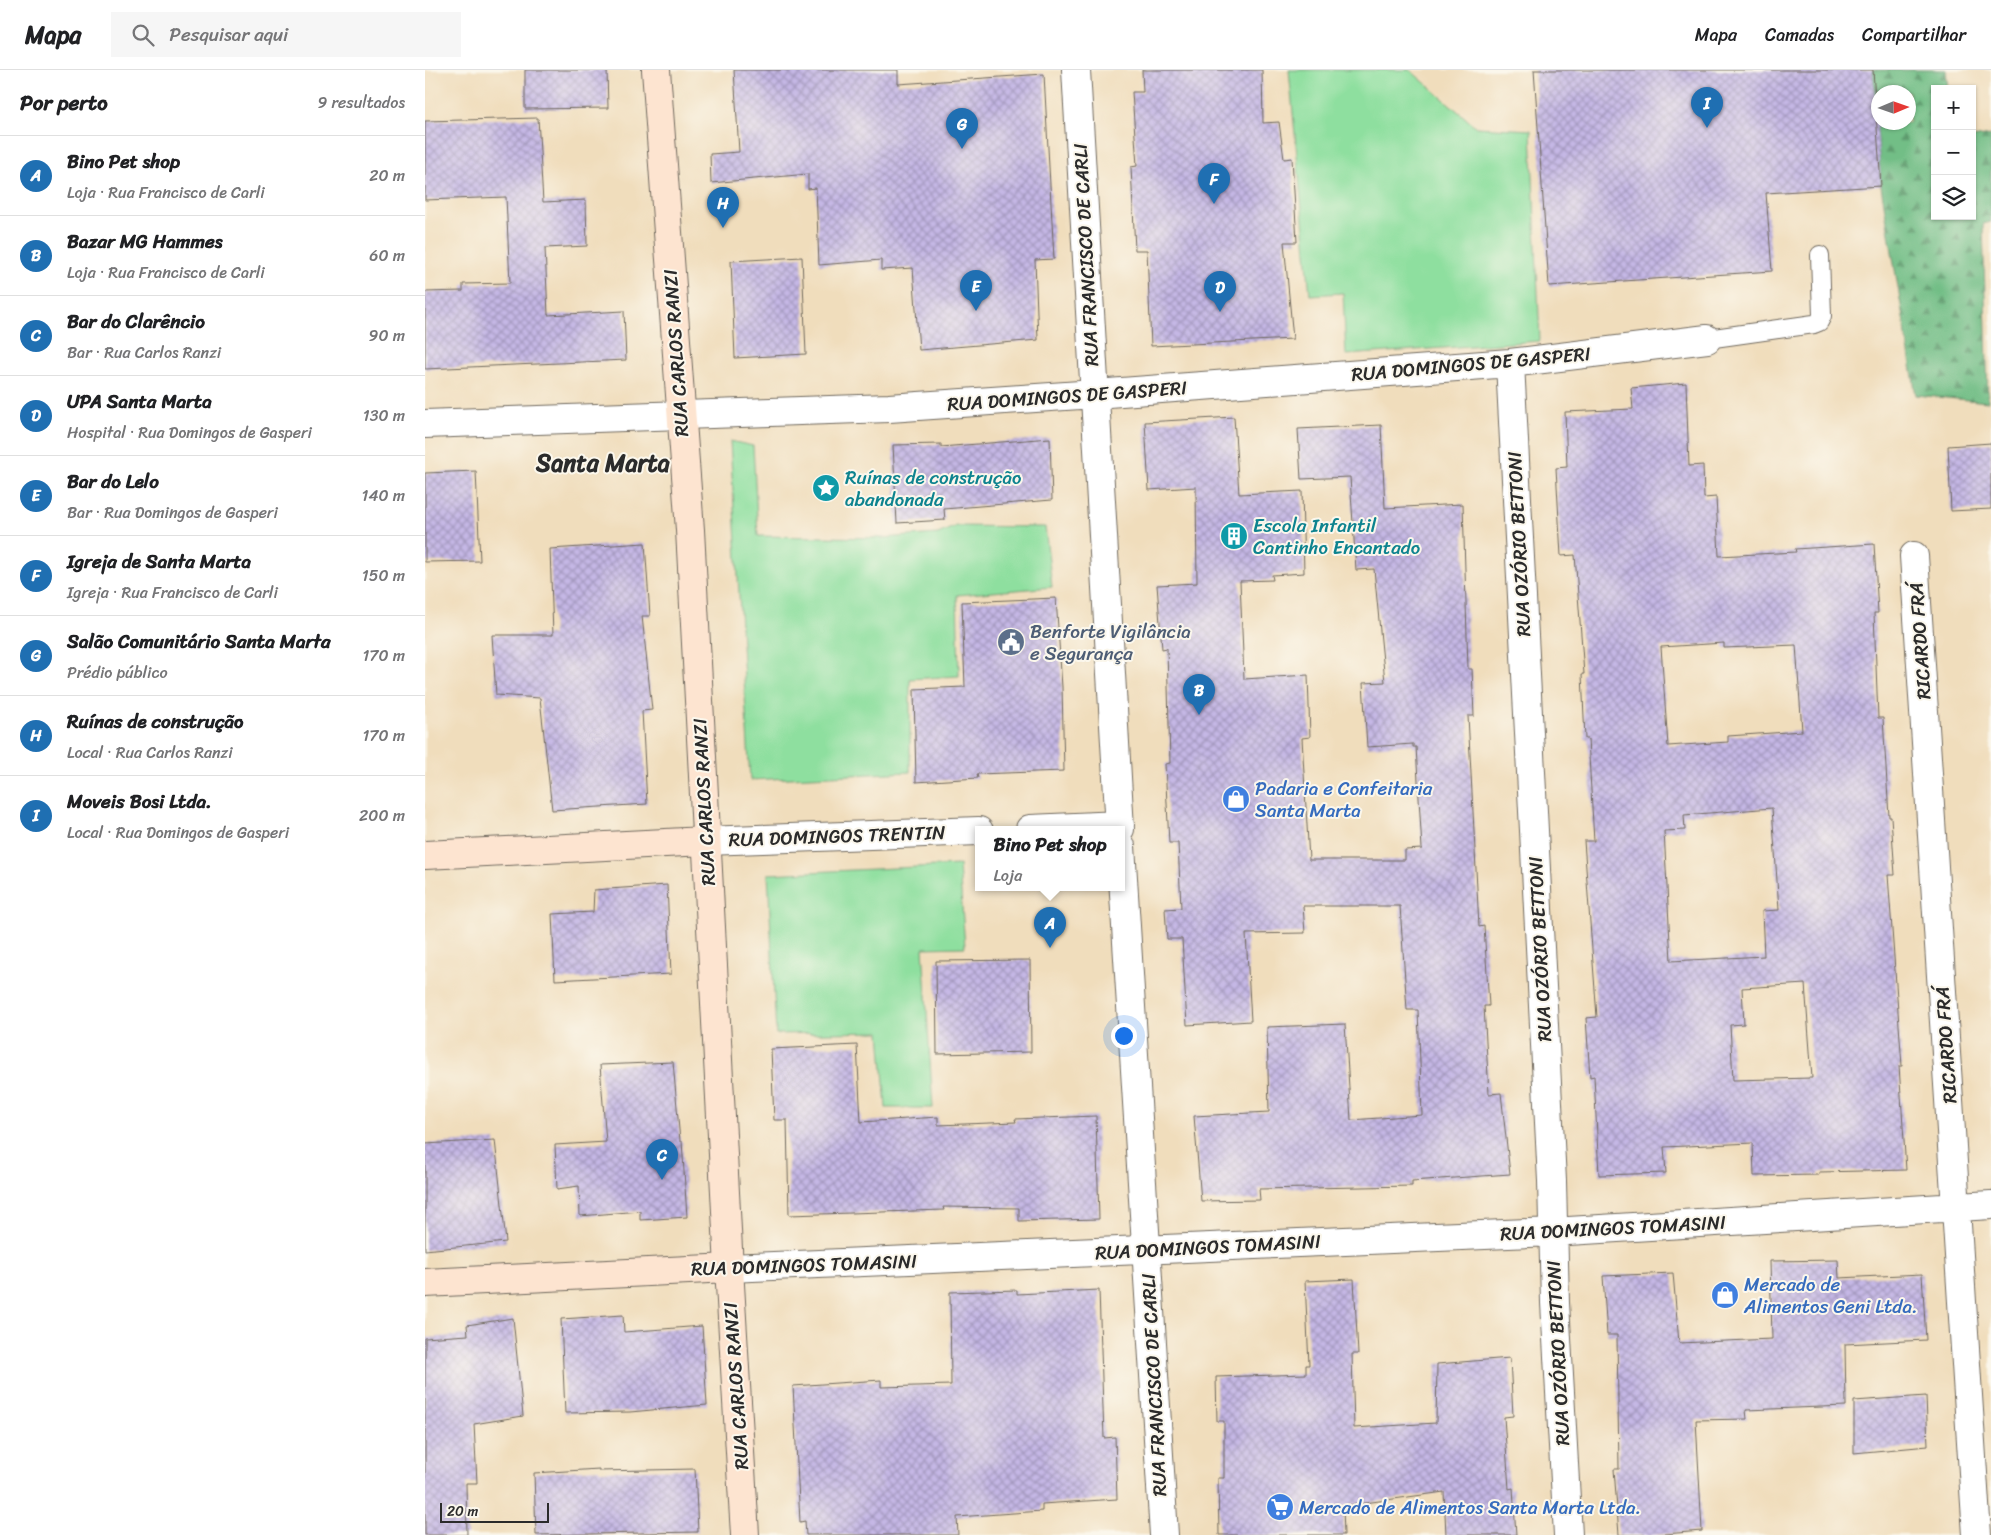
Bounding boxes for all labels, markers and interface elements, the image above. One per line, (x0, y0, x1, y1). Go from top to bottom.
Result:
search box (111, 12, 461, 57)
text: Mapa (25, 14, 81, 56)
text: Pesquisar aqui (169, 18, 288, 51)
text: Mapa (1695, 19, 1737, 51)
text: Camadas (1765, 19, 1834, 51)
text: Compartilhar (1862, 19, 1966, 51)
icon: search (129, 21, 157, 49)
text: Por perto (20, 84, 108, 122)
north arrow (1871, 85, 1916, 130)
map controls (1931, 85, 1976, 220)
button: + (1931, 85, 1976, 130)
pin: I (1691, 87, 1723, 128)
text: 9 resultados (318, 88, 405, 117)
pin: G (946, 108, 978, 149)
button: − (1931, 130, 1976, 175)
street label: RUA FRANCISCO DE CARLI (1064, 143, 1108, 367)
text: Bino Pet shop (67, 145, 180, 178)
text: A (31, 161, 41, 190)
text: 20 m (369, 161, 405, 190)
pin: F (1198, 163, 1230, 204)
button: layers (1931, 175, 1976, 220)
text: Loja · Rua Francisco de Carli (67, 178, 265, 207)
pin: H (707, 187, 739, 228)
text: Bazar MG Hammes (67, 225, 223, 258)
text: B (31, 241, 41, 270)
text: 60 m (369, 241, 405, 270)
text: Loja · Rua Francisco de Carli (67, 258, 265, 287)
street label: RUA CARLOS RANZI (654, 268, 698, 438)
pin: E (960, 270, 992, 311)
pin: D (1204, 271, 1236, 312)
text: Bar do Clarêncio (67, 305, 205, 338)
text: C (31, 321, 41, 350)
text: 90 m (369, 321, 405, 350)
street label: RUA DOMINGOS DE GASPERI (1350, 337, 1592, 391)
text: Bar · Rua Carlos Ranzi (67, 338, 221, 367)
street label: RUA DOMINGOS DE GASPERI (946, 371, 1188, 421)
text: UPA Santa Marta (67, 385, 212, 418)
text: D (31, 401, 41, 430)
text: 130 m (363, 401, 405, 430)
text: Hospital · Rua Domingos de Gasperi (67, 418, 312, 447)
district label: Santa Marta (535, 442, 670, 484)
street label: RUA OZÓRIO BETTONI (1498, 450, 1540, 638)
place label: Ruínas de construção abandonada (845, 461, 1021, 516)
text: Bar do Lelo (67, 465, 159, 498)
place icon: Ruínas de construção abandonada (811, 473, 841, 503)
text: E (32, 481, 40, 510)
text: 140 m (362, 481, 405, 510)
text: Bar · Rua Domingos de Gasperi (67, 498, 278, 527)
place label: Escola Infantil Cantinho Encantado (1253, 509, 1420, 564)
building icon: Escola Infantil Cantinho Encantado (1219, 521, 1249, 551)
text: Igreja de Santa Marta (67, 545, 251, 578)
text: F (32, 561, 40, 590)
text: 150 m (362, 561, 405, 590)
text: Igreja · Rua Francisco de Carli (67, 578, 278, 607)
street label: RICARDO FRÁ (1899, 579, 1941, 701)
place label: Benforte Vigilância e Segurança (1030, 615, 1191, 670)
text: Salão Comunitário Santa Marta (67, 625, 330, 658)
public building icon: Benforte Vigilância e Segurança (996, 627, 1026, 657)
text: G (31, 641, 41, 670)
text: 170 m (362, 641, 405, 670)
text: Prédio público (67, 658, 168, 687)
pin: B (1183, 674, 1215, 715)
text: Ruínas de construção (67, 705, 243, 738)
street label: RUA CARLOS RANZI (683, 717, 725, 887)
text: H (30, 721, 42, 750)
text: 170 m (362, 721, 405, 750)
text: Local · Rua Carlos Ranzi (67, 738, 233, 767)
place label: Padaria e Confeitaria Santa Marta (1255, 772, 1433, 827)
shop icon: Padaria e Confeitaria Santa Marta (1221, 784, 1251, 814)
text: Moveis Bosi Ltda. (67, 785, 212, 818)
text: I (33, 801, 39, 830)
text: 200 m (359, 801, 405, 830)
street label: RUA DOMINGOS TRENTIN (728, 816, 947, 856)
text: Local · Rua Domingos de Gasperi (67, 818, 289, 847)
popup (975, 826, 1125, 891)
text: Bino Pet shop (993, 828, 1107, 861)
street label: RUA OZÓRIO BETTONI (1519, 855, 1561, 1043)
text: Loja (993, 861, 1022, 890)
pin: A (1034, 907, 1066, 948)
street label: RICARDO FRÁ (1925, 983, 1967, 1105)
your location (1111, 1023, 1137, 1049)
pin: C (646, 1139, 678, 1180)
street label: RUA DOMINGOS TOMASINI (1499, 1206, 1727, 1250)
street label: RUA DOMINGOS TOMASINI (1094, 1225, 1322, 1269)
street label: RUA DOMINGOS TOMASINI (690, 1245, 918, 1285)
street label: RUA OZÓRIO BETTONI (1537, 1259, 1579, 1447)
place label: Mercado de Alimentos Geni Ltda. (1743, 1268, 1918, 1323)
street label: RUA FRANCISCO DE CARLI (1132, 1273, 1176, 1497)
shop icon: Mercado de Alimentos Geni Ltda. (1710, 1280, 1740, 1310)
street label: RUA CARLOS RANZI (714, 1301, 758, 1471)
place label: Mercado de Alimentos Santa Marta Ltda. (1299, 1491, 1641, 1524)
supermarket icon: Mercado de Alimentos Santa Marta Ltda. (1265, 1492, 1295, 1522)
text: 20 m (447, 1499, 478, 1524)
scale bar (440, 1500, 549, 1523)

